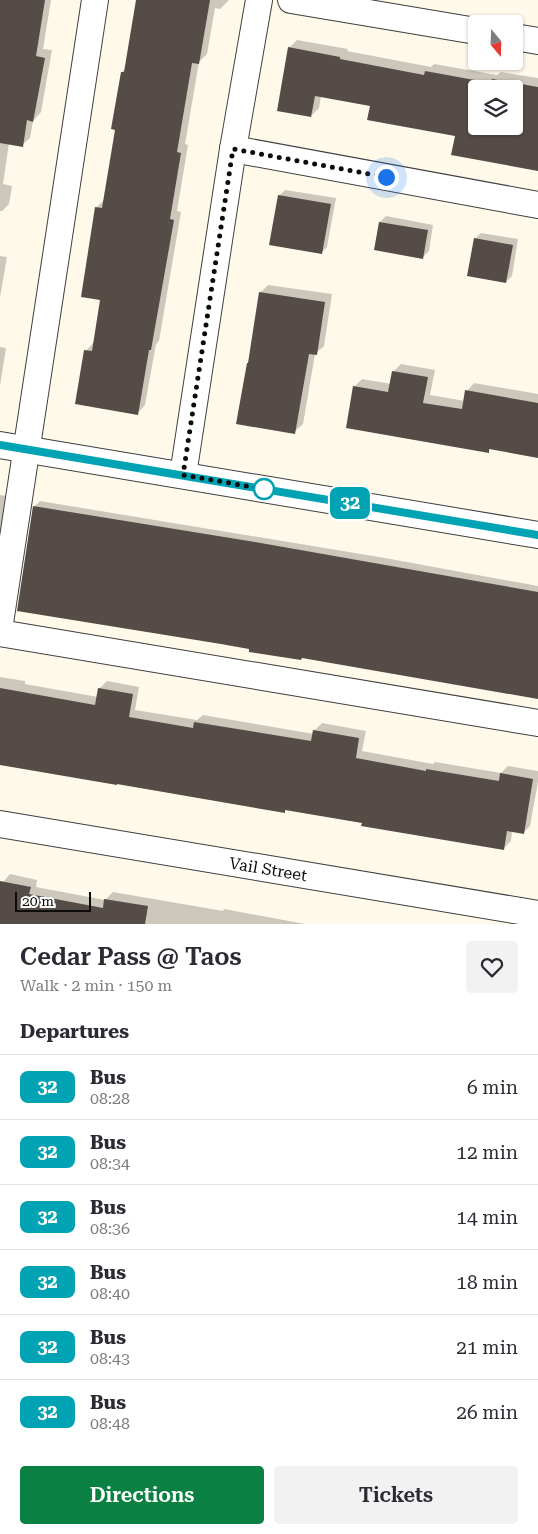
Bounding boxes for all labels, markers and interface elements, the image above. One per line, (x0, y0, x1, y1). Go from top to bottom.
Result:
north arrow (468, 15, 522, 70)
map controls (468, 15, 523, 135)
button: layers (468, 80, 523, 135)
your location (374, 165, 399, 190)
unlabelled marker (253, 478, 275, 500)
line badge: 32 (328, 487, 372, 519)
text: 32 (340, 492, 360, 513)
street label: Vail Street (228, 853, 309, 885)
scale bar (15, 889, 91, 912)
text: 20 m (22, 893, 54, 909)
button: heart (466, 941, 518, 993)
text: Cedar Pass @ Taos (20, 943, 241, 971)
text: Walk · 2 min · 150 m (20, 976, 172, 995)
text: Departures (20, 1020, 129, 1043)
text: Bus (90, 1066, 126, 1089)
text: 32 (37, 1076, 58, 1097)
text: 6 min (467, 1076, 518, 1099)
text: 08:28 (90, 1089, 130, 1108)
text: Bus (90, 1131, 126, 1154)
text: 32 (37, 1141, 58, 1162)
text: 12 min (456, 1141, 518, 1164)
text: 08:34 (90, 1154, 130, 1173)
text: Bus (90, 1196, 126, 1219)
text: 32 (37, 1206, 58, 1227)
text: 14 min (456, 1206, 518, 1229)
text: 08:36 (90, 1219, 130, 1238)
text: Bus (90, 1261, 126, 1284)
text: 32 (37, 1271, 58, 1292)
text: 18 min (456, 1271, 518, 1294)
text: 08:40 (90, 1284, 130, 1303)
text: Bus (90, 1326, 126, 1349)
text: 32 (37, 1336, 58, 1357)
text: 21 min (456, 1336, 518, 1359)
text: 08:43 (90, 1349, 130, 1368)
text: Bus (90, 1391, 126, 1414)
text: 32 (37, 1401, 58, 1422)
text: 26 min (456, 1401, 518, 1424)
text: 08:48 (90, 1414, 130, 1433)
button: Directions (20, 1466, 264, 1524)
button: Tickets (274, 1466, 518, 1524)

